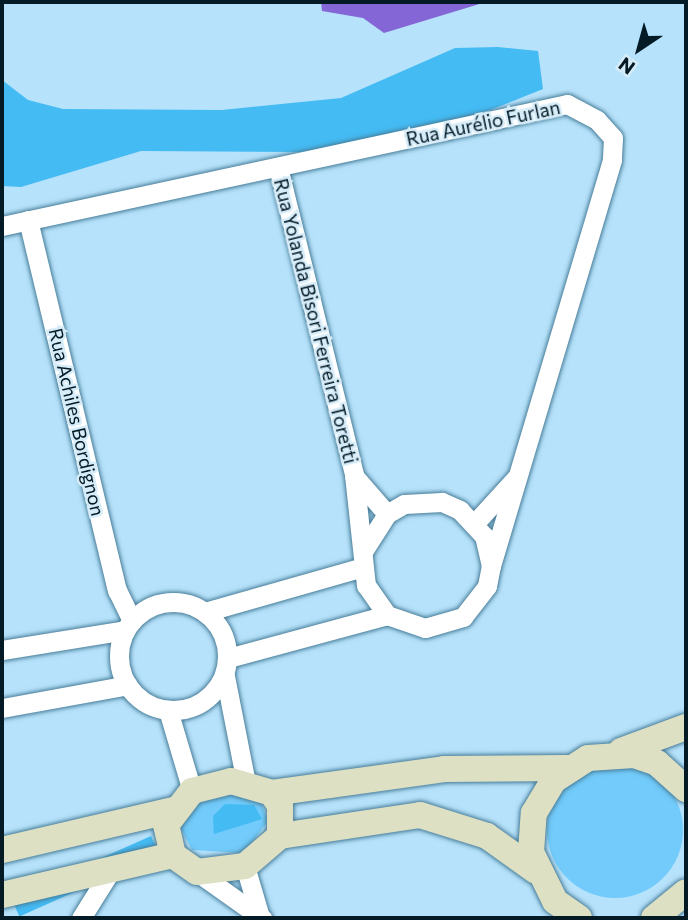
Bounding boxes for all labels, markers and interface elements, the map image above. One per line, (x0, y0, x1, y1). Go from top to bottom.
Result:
north arrow (604, 14, 674, 84)
text: N (614, 53, 639, 80)
street label: Rua Aurélio Furlan (404, 96, 562, 150)
street label: Rua Yolanda Bisori Ferreira Toretti (269, 176, 363, 466)
street label: Rua Achiles Bordignon (44, 326, 110, 518)

